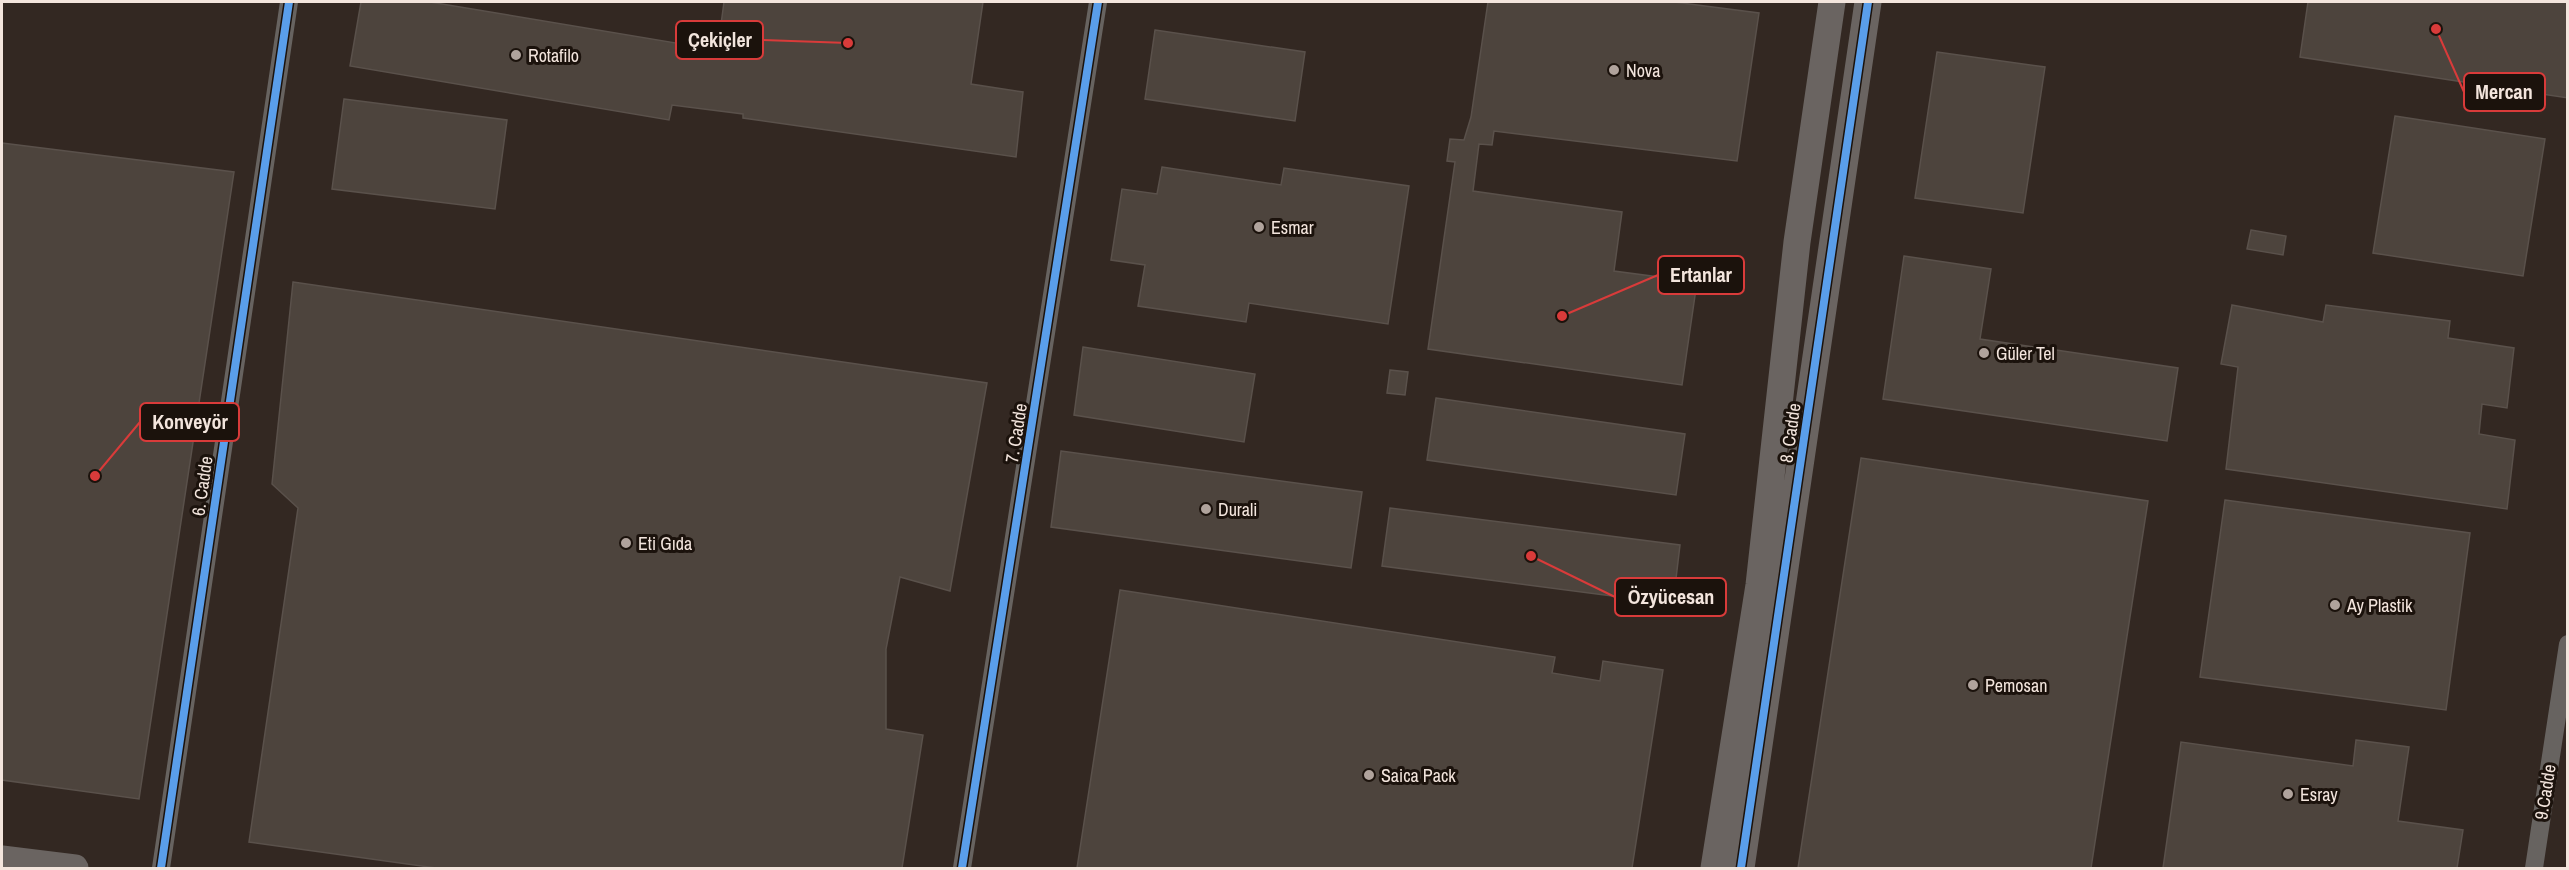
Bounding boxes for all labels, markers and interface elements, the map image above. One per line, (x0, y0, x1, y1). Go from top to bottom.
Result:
callout: Çekiçler (676, 21, 763, 59)
text: Çekiçler (688, 26, 753, 53)
place label: Rotafilo (528, 43, 579, 68)
marker: Rotafilo (509, 48, 523, 62)
place label: Nova (1626, 58, 1660, 83)
marker: Nova (1607, 63, 1621, 77)
callout: Mercan (2464, 73, 2545, 111)
text: Mercan (2475, 78, 2533, 105)
place label: Esmar (1271, 215, 1314, 240)
marker: Esmar (1252, 220, 1266, 234)
callout: Ertanlar (1658, 256, 1744, 294)
text: Ertanlar (1670, 261, 1733, 288)
place label: Güler Tel (1996, 341, 2055, 366)
marker: Güler Tel (1977, 346, 1991, 360)
street label: 7. Cadde (999, 401, 1033, 465)
street label: 8. Cadde (1773, 402, 1807, 464)
callout: Konveyör (140, 403, 239, 441)
text: Konveyör (152, 408, 228, 435)
street label: 6. Cadde (185, 455, 219, 517)
place label: Durali (1218, 497, 1257, 522)
marker: Durali (1199, 502, 1213, 516)
place label: Eti Gıda (638, 531, 692, 556)
marker: Eti Gıda (619, 536, 633, 550)
callout: Özyücesan (1615, 578, 1726, 616)
text: Özyücesan (1628, 583, 1714, 610)
place label: Ay Plastik (2346, 593, 2413, 618)
marker: Ay Plastik (2328, 598, 2342, 612)
place label: Pemosan (1985, 673, 2047, 698)
marker: Pemosan (1966, 678, 1980, 692)
street label: 9.Cadde (2528, 762, 2562, 822)
place label: Saica Pack (1381, 763, 1456, 788)
marker: Saica Pack (1362, 768, 1376, 782)
place label: Esray (2300, 782, 2338, 807)
marker: Esray (2281, 787, 2295, 801)

